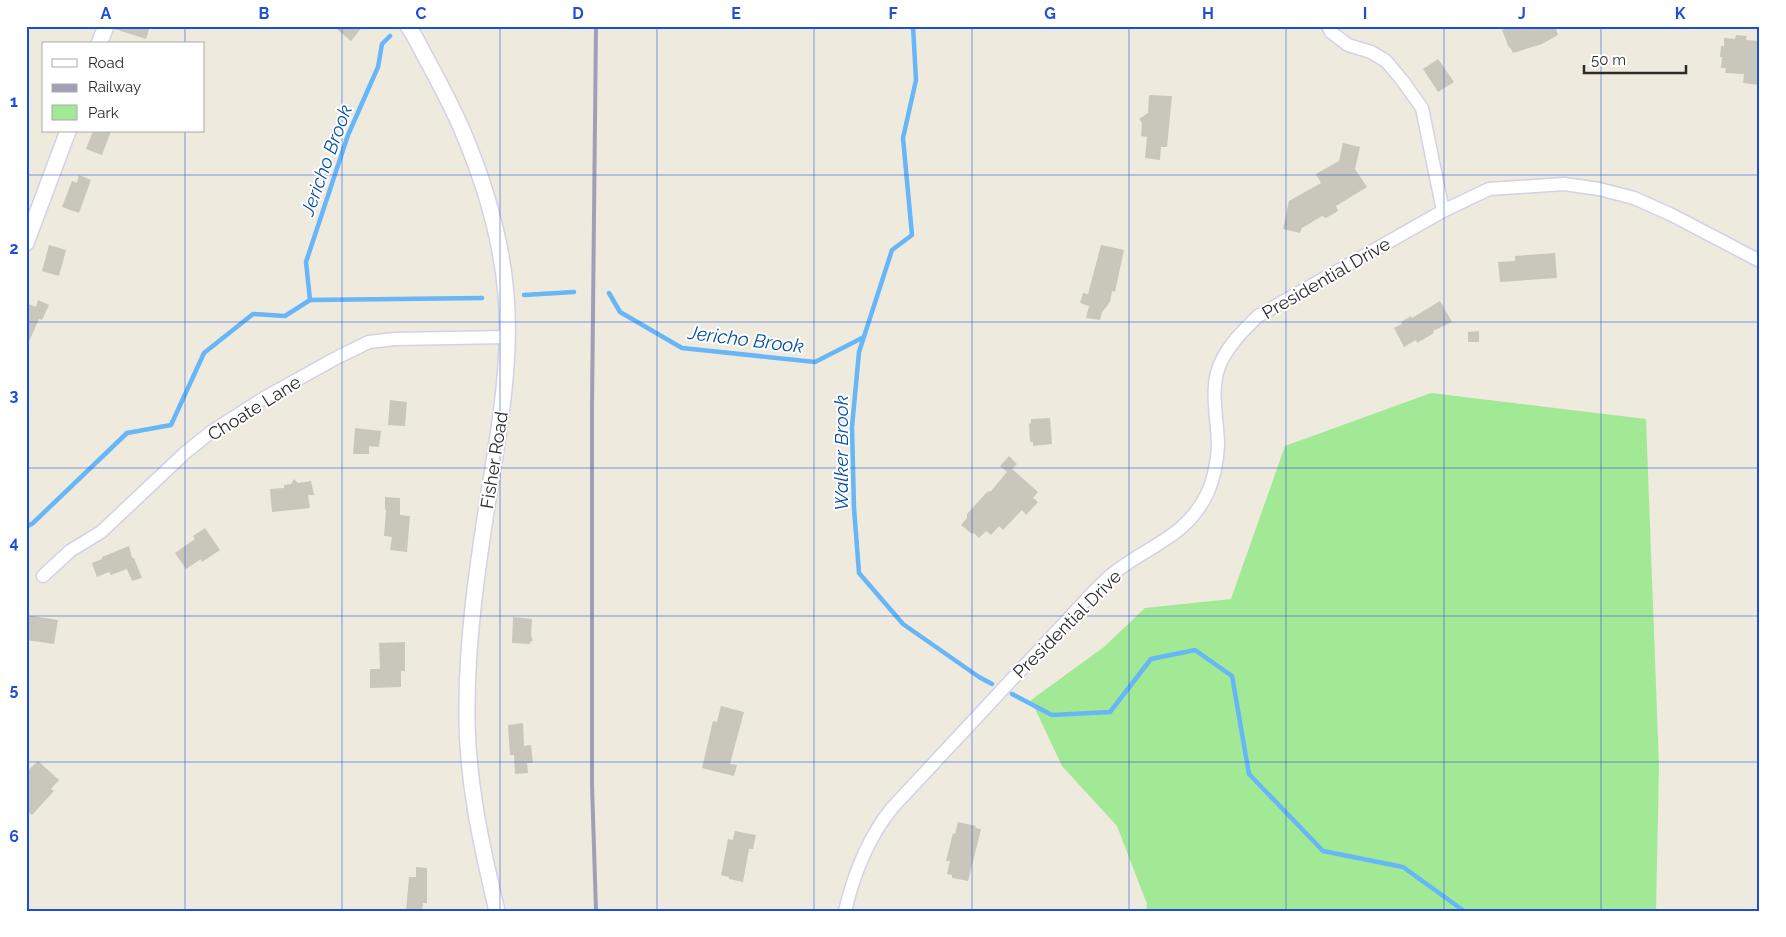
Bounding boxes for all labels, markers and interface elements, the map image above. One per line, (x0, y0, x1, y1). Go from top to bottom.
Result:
text: A (101, 4, 112, 23)
text: B (259, 4, 270, 23)
text: C (416, 4, 427, 23)
text: D (572, 4, 584, 23)
text: E (731, 4, 741, 23)
text: F (888, 4, 898, 23)
text: G (1044, 4, 1056, 23)
text: H (1202, 4, 1214, 23)
text: I (1363, 4, 1367, 23)
text: J (1518, 4, 1526, 23)
text: K (1675, 4, 1686, 23)
legend (42, 42, 205, 132)
scale bar (1584, 42, 1686, 74)
text: 50 m (1591, 51, 1626, 69)
text: Road (88, 54, 124, 72)
text: Railway (88, 78, 141, 96)
text: 1 (10, 92, 18, 111)
water label: Jericho Brook (295, 102, 356, 219)
text: Park (88, 104, 119, 122)
street label: Presidential Drive (1258, 233, 1394, 323)
text: 2 (9, 239, 19, 258)
water label: Jericho Brook (686, 321, 805, 357)
street label: Choate Lane (204, 371, 305, 445)
text: 3 (10, 386, 19, 405)
water label: Walker Brook (830, 395, 852, 511)
street label: Fisher Road (476, 410, 512, 510)
text: 4 (9, 533, 19, 552)
street label: Presidential Drive (1009, 565, 1126, 682)
text: 5 (10, 680, 19, 699)
text: 6 (9, 827, 19, 846)

